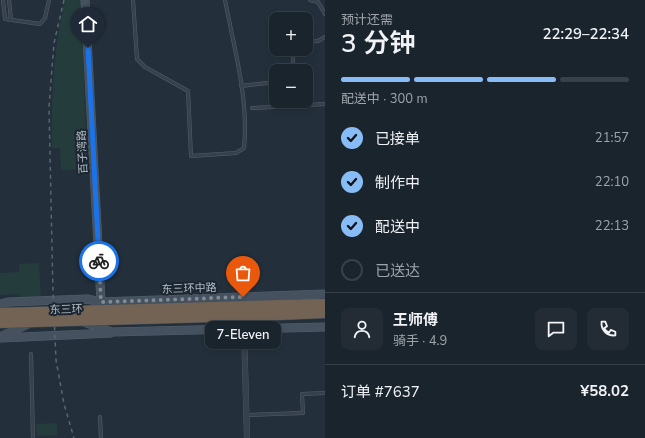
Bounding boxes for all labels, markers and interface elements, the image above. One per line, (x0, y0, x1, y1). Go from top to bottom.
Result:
pin (71, 7.0, 105, 48)
text: 预计还需 (341, 11, 393, 29)
map controls (269, 12, 313, 108)
button: + (269, 12, 313, 56)
icon: home (77, 13, 99, 35)
text: 22:29–22:34 (542, 24, 629, 44)
text: 3 分钟 (341, 26, 415, 61)
button: − (269, 64, 313, 108)
text: 配送中 · 300 m (341, 90, 428, 108)
icon: check (341, 127, 363, 149)
text: 已接单 (375, 129, 420, 149)
text: 21:57 (595, 129, 629, 147)
street label: 百子湾路 (74, 130, 91, 174)
icon: check (341, 171, 363, 193)
text: 制作中 (375, 173, 420, 193)
text: 22:10 (595, 173, 629, 191)
icon: check (341, 215, 363, 237)
text: 配送中 (375, 217, 420, 237)
text: 22:13 (595, 217, 629, 235)
courier (79, 241, 119, 281)
icon: bike (88, 250, 110, 272)
pin (226, 256, 260, 297)
text: 已送达 (375, 261, 420, 281)
icon: bag (232, 262, 254, 284)
street label: 东三环中路 (161, 280, 217, 297)
street label: 东三环 (49, 301, 83, 318)
button: person (341, 308, 383, 350)
button: chat (535, 308, 577, 350)
button: phone (587, 308, 629, 350)
text: 王师傅 (393, 310, 438, 330)
callout: 7-Eleven (205, 321, 281, 349)
text: 7-Eleven (217, 326, 269, 344)
text: 骑手 · 4.9 (393, 332, 447, 350)
text: ¥58.02 (580, 381, 629, 401)
text: 订单 #7637 (341, 382, 420, 402)

